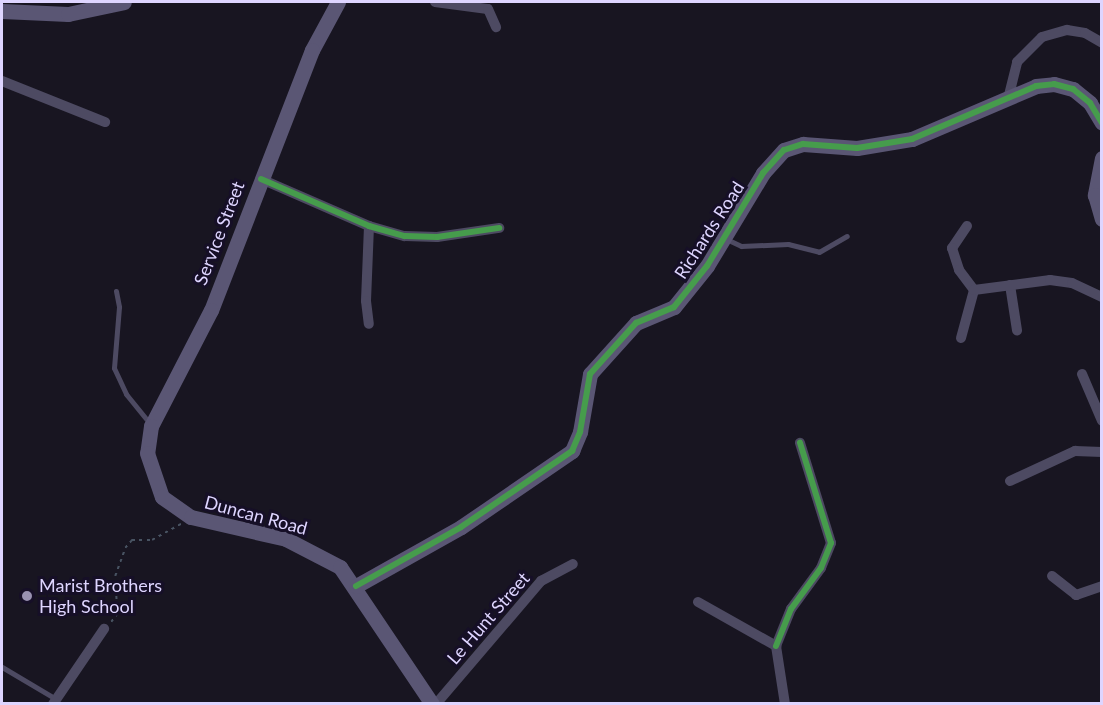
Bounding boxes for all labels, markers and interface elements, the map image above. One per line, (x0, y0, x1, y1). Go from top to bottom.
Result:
street label: Richards Road (670, 177, 748, 283)
street label: Service Street (189, 178, 249, 288)
street label: Duncan Road (202, 491, 310, 539)
street label: Le Hunt Street (442, 568, 534, 668)
place label: Marist Brothers High School (39, 575, 162, 618)
marker: Marist Brothers High School (20, 589, 34, 603)

